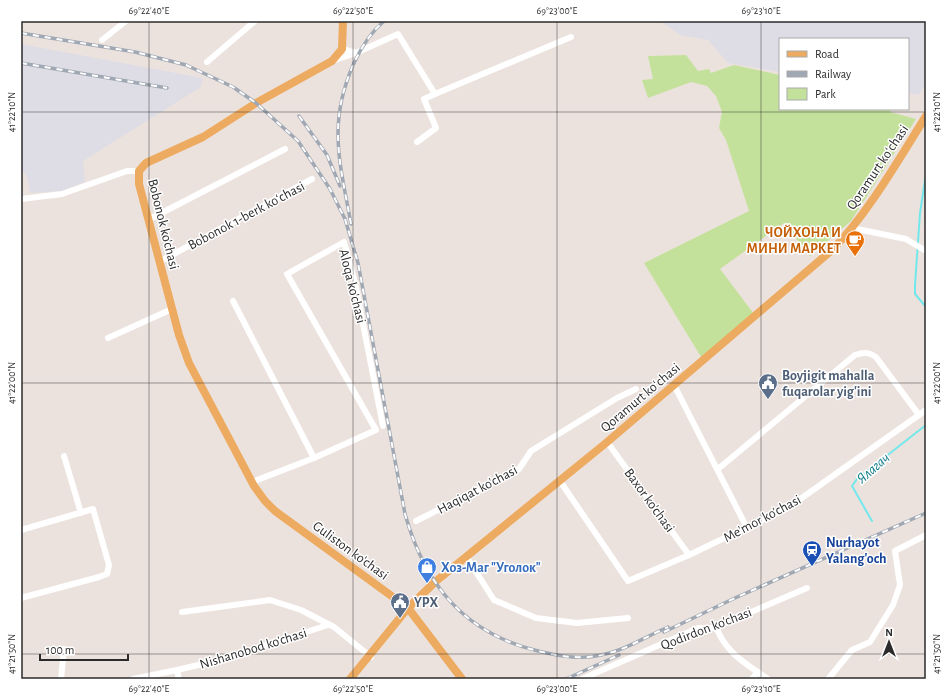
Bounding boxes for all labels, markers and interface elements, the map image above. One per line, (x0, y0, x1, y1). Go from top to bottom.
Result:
text: 69°22'40"E (129, 6, 170, 16)
text: 69°22'50"E (333, 6, 373, 16)
text: 69°23'00"E (537, 6, 578, 16)
text: 69°23'10"E (742, 6, 781, 16)
legend (779, 38, 909, 110)
text: Road (815, 48, 839, 60)
text: Railway (815, 68, 851, 81)
text: Park (815, 88, 836, 100)
text: 41°22'10"N (7, 92, 17, 132)
text: 41°22'10"N (932, 92, 942, 132)
street label: Qoramurt koʻchasi (844, 123, 911, 212)
street label: Bobonok ko'chasi (145, 178, 181, 271)
street label: Bobonok 1-berk koʻchasi (186, 179, 307, 253)
place label: ЧОЙХОНА И МИНИ МАРКЕТ (747, 224, 841, 256)
cafe icon: ЧОЙХОНА И МИНИ МАРКЕТ (844, 229, 866, 257)
street label: Aloqa ko'chasi (336, 248, 368, 325)
street label: Qoramurt koʻchasi (598, 361, 683, 435)
text: 41°22'00"N (7, 362, 17, 404)
text: 41°22'00"N (932, 362, 942, 404)
place label: Boyjigit mahalla fuqarolar yig'ini (782, 369, 875, 399)
public building icon: Boyjigit mahalla fuqarolar yig'ini (757, 372, 779, 400)
water label: Ялагач (854, 450, 893, 487)
street label: Haqiqat ko'chasi (435, 463, 520, 517)
street label: Baxor ko'chasi (621, 466, 677, 535)
street label: Me'mor ko'chasi (721, 493, 803, 545)
street label: Guliston ko'chasi (310, 519, 391, 583)
place label: Nurhayot Yalang'och (826, 536, 887, 566)
station icon: Nurhayot Yalang'och (801, 539, 823, 567)
shop icon: Хоз-Маг "Уголок" (416, 556, 438, 584)
place label: Хоз-Маг "Уголок" (441, 561, 541, 575)
public building icon: YPX (389, 591, 411, 619)
place label: YPX (414, 596, 438, 610)
street label: Qodirdon ko'chasi (659, 605, 754, 653)
north arrow (869, 622, 909, 662)
street label: Nishanobod ko'chasi (198, 626, 309, 672)
text: N (885, 627, 893, 638)
text: 41°21'50"N (7, 634, 17, 674)
text: 41°21'50"N (932, 634, 942, 674)
scale bar (40, 636, 128, 662)
text: 100 m (46, 644, 74, 656)
text: 69°22'40"E (129, 684, 170, 694)
text: 69°22'50"E (333, 684, 373, 694)
text: 69°23'00"E (537, 684, 578, 694)
text: 69°23'10"E (742, 684, 781, 694)

